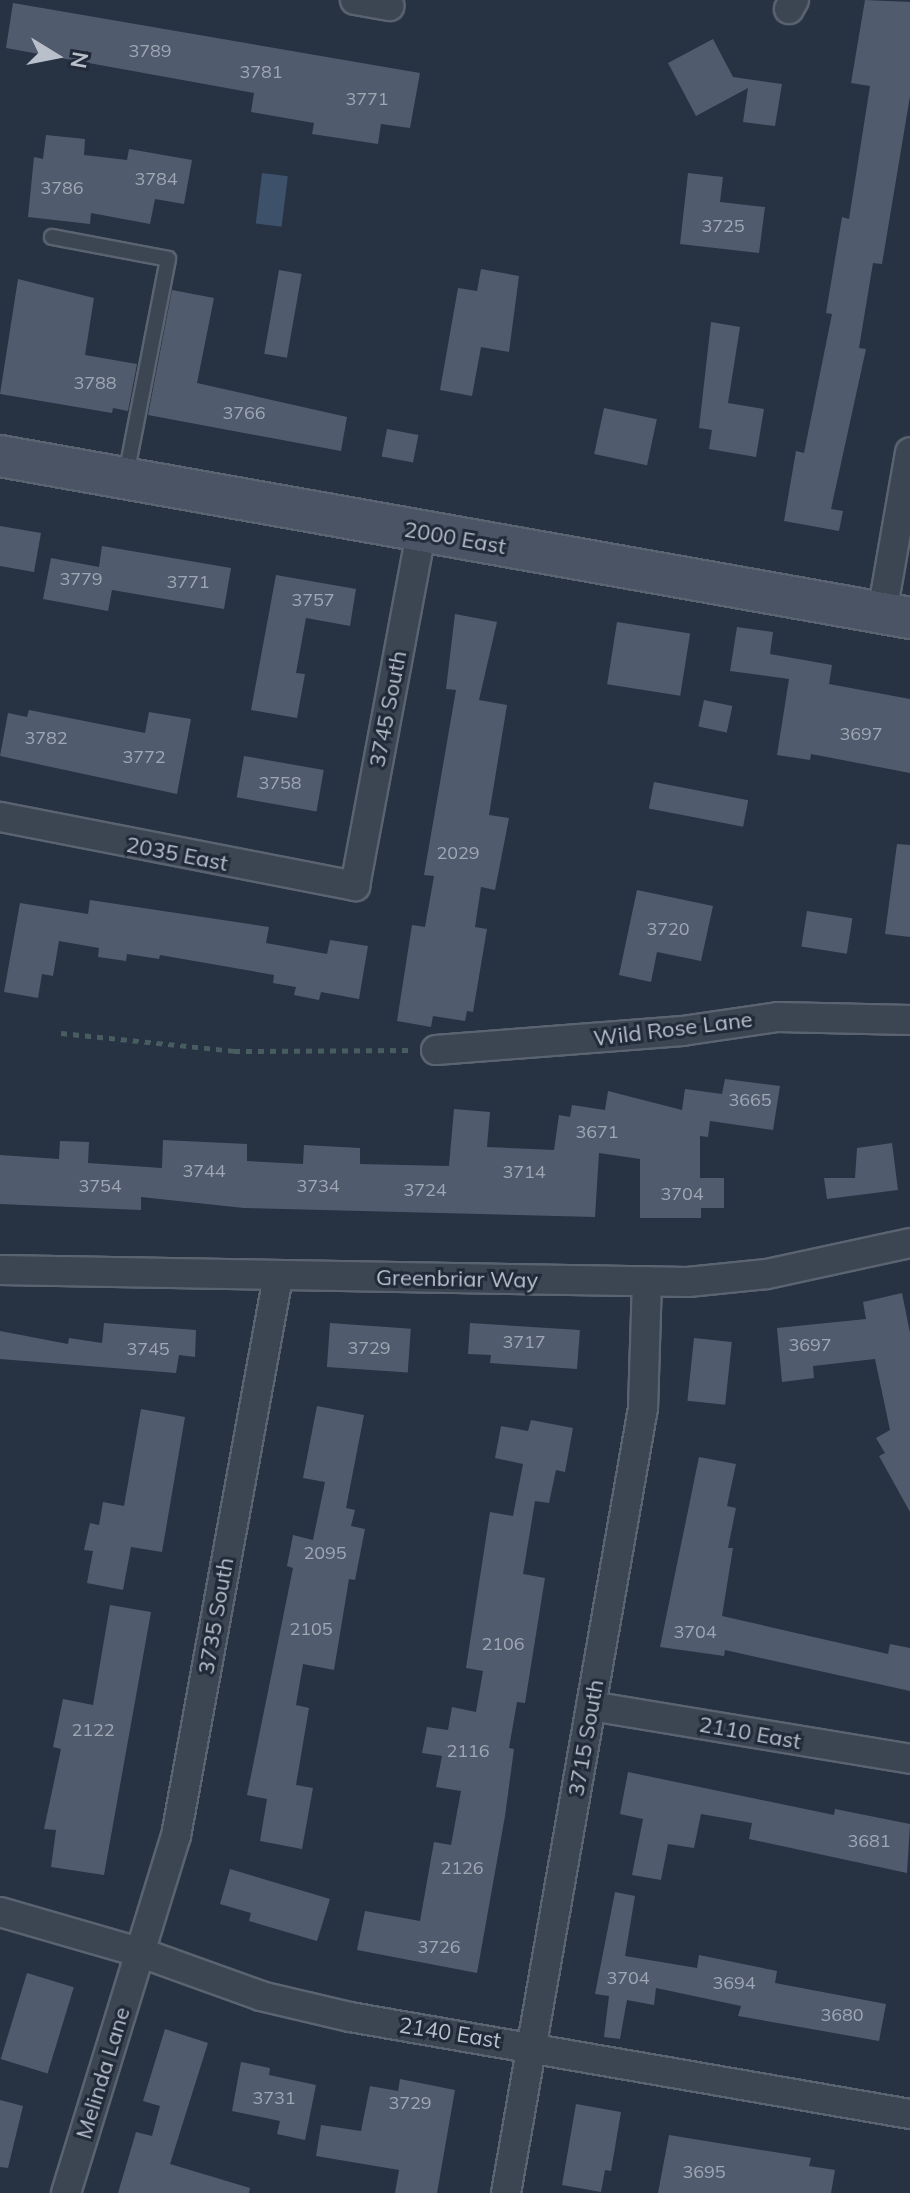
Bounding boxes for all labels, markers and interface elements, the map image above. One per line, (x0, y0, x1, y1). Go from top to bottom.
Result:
north arrow (16, 16, 96, 96)
house number: 3789 (128, 40, 172, 62)
text: N (64, 50, 95, 71)
house number: 3781 (239, 61, 283, 83)
house number: 3771 (345, 88, 389, 110)
house number: 3784 (134, 168, 178, 190)
house number: 3786 (40, 177, 84, 199)
house number: 3725 (701, 215, 745, 237)
house number: 3788 (73, 372, 117, 394)
house number: 3766 (222, 402, 266, 424)
street label: 2000 East (402, 516, 508, 560)
house number: 3779 (59, 568, 103, 590)
house number: 3771 (166, 571, 210, 593)
house number: 3757 (291, 589, 335, 611)
street label: 3745 South (364, 649, 412, 769)
house number: 3697 (839, 723, 883, 745)
house number: 3782 (24, 727, 68, 749)
house number: 3772 (122, 746, 166, 768)
house number: 3758 (258, 772, 302, 794)
street label: 2035 East (124, 831, 230, 877)
house number: 2029 (436, 842, 480, 864)
house number: 3720 (646, 918, 690, 940)
street label: Wild Rose Lane (592, 1006, 754, 1052)
house number: 3665 (728, 1089, 772, 1111)
house number: 3671 (575, 1121, 619, 1143)
house number: 3744 (182, 1160, 226, 1182)
house number: 3714 (502, 1161, 546, 1183)
house number: 3754 (78, 1175, 122, 1197)
house number: 3734 (296, 1175, 340, 1197)
house number: 3724 (403, 1179, 447, 1201)
house number: 3704 (660, 1183, 704, 1205)
street label: Greenbriar Way (376, 1264, 538, 1294)
house number: 3717 (502, 1331, 546, 1353)
house number: 3697 (788, 1334, 832, 1356)
house number: 3729 (347, 1337, 391, 1359)
house number: 3745 (126, 1338, 170, 1360)
house number: 2095 (303, 1542, 347, 1564)
street label: 3735 South (193, 1556, 239, 1676)
house number: 2105 (289, 1618, 333, 1640)
house number: 3704 (673, 1621, 717, 1643)
house number: 2106 (481, 1633, 525, 1655)
street label: 3715 South (563, 1678, 609, 1798)
street label: 2110 East (697, 1711, 803, 1755)
house number: 2122 (71, 1719, 115, 1741)
house number: 2116 (446, 1740, 490, 1762)
house number: 3681 (847, 1830, 891, 1852)
house number: 2126 (440, 1857, 484, 1879)
house number: 3726 (417, 1936, 461, 1958)
house number: 3704 (606, 1967, 650, 1989)
house number: 3694 (712, 1972, 756, 1994)
street label: Melinda Lane (70, 2004, 136, 2142)
house number: 3680 (820, 2004, 864, 2026)
street label: 2140 East (397, 2012, 503, 2054)
house number: 3731 (252, 2087, 296, 2109)
house number: 3729 (388, 2092, 432, 2114)
house number: 3695 (682, 2161, 726, 2183)

